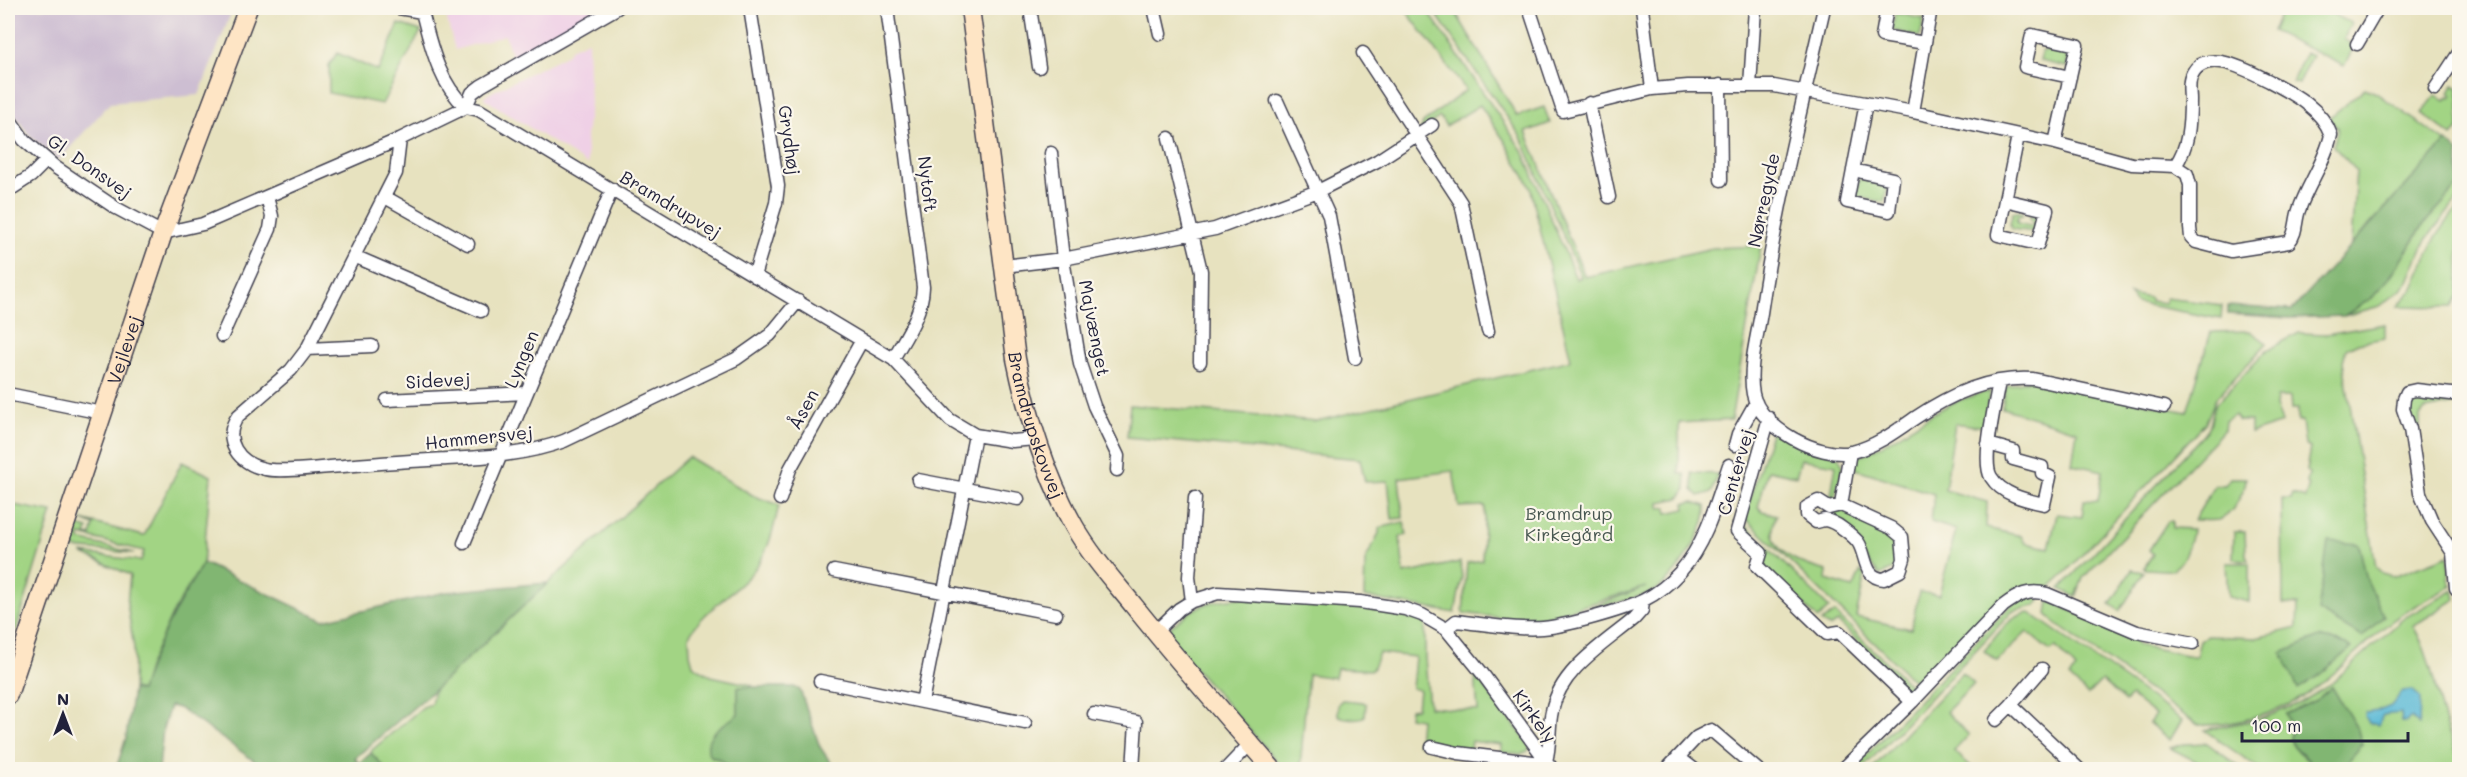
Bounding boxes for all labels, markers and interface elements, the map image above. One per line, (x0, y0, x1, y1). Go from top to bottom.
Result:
street label: Grydhøj (773, 104, 807, 176)
street label: Gl. Donsvej (43, 128, 137, 204)
street label: Nørregyde (1741, 151, 1785, 249)
street label: Nytoft (913, 155, 943, 213)
street label: Bramdrupvej (616, 164, 726, 244)
street label: Majvænget (1074, 278, 1116, 378)
street label: Vejlevej (101, 312, 146, 387)
street label: Lyngen (498, 327, 544, 391)
street label: Bramdrupskovvej (1003, 350, 1070, 502)
street label: Sidevej (405, 366, 471, 394)
street label: Åsen (782, 385, 824, 433)
street label: Hammersvej (424, 419, 534, 455)
street label: Centervej (1711, 426, 1759, 518)
park label: Bramdrup Kirkegård (1525, 501, 1613, 546)
north arrow (33, 684, 93, 744)
street label: Kirkely (1508, 685, 1562, 747)
text: N (57, 688, 69, 709)
scale bar (2242, 705, 2408, 743)
text: 100 m (2251, 713, 2301, 737)

